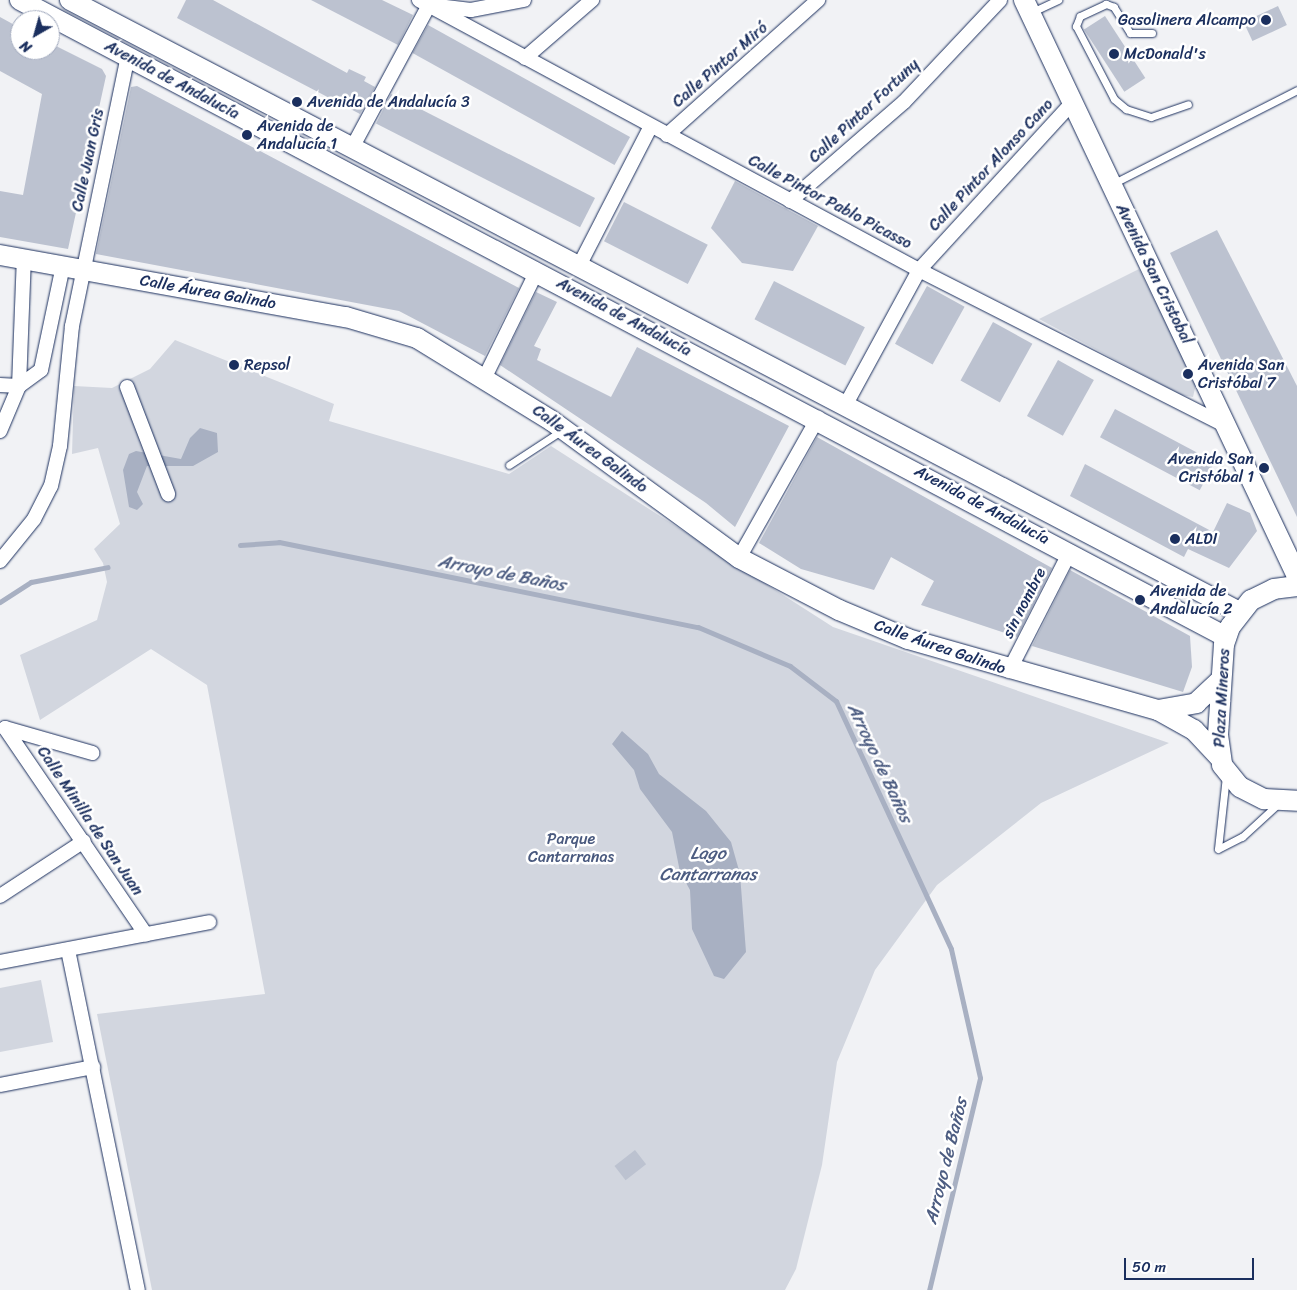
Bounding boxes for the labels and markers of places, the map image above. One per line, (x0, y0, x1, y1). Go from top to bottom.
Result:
place label: Gasolinera Alcampo (1118, 10, 1256, 30)
marker: Gasolinera Alcampo (1260, 14, 1272, 26)
place label: McDonald's (1124, 44, 1206, 64)
marker: McDonald's (1108, 48, 1120, 60)
place label: Avenida de Andalucía 3 (307, 92, 470, 112)
marker: Avenida de Andalucía 3 (291, 96, 303, 108)
place label: Avenida de Andalucía 1 (257, 116, 337, 154)
marker: Avenida de Andalucía 1 (241, 129, 253, 141)
place label: Repsol (244, 355, 290, 375)
place label: Avenida San Cristóbal 7 (1198, 355, 1285, 393)
marker: Repsol (228, 359, 240, 371)
marker: Avenida San Cristóbal 7 (1182, 368, 1194, 380)
place label: Avenida San Cristóbal 1 (1167, 449, 1254, 487)
marker: Avenida San Cristóbal 1 (1258, 462, 1270, 474)
place label: ALDI (1185, 529, 1217, 549)
marker: ALDI (1169, 533, 1181, 545)
place label: Avenida de Andalucía 2 (1150, 581, 1233, 619)
marker: Avenida de Andalucía 2 (1134, 594, 1146, 606)

